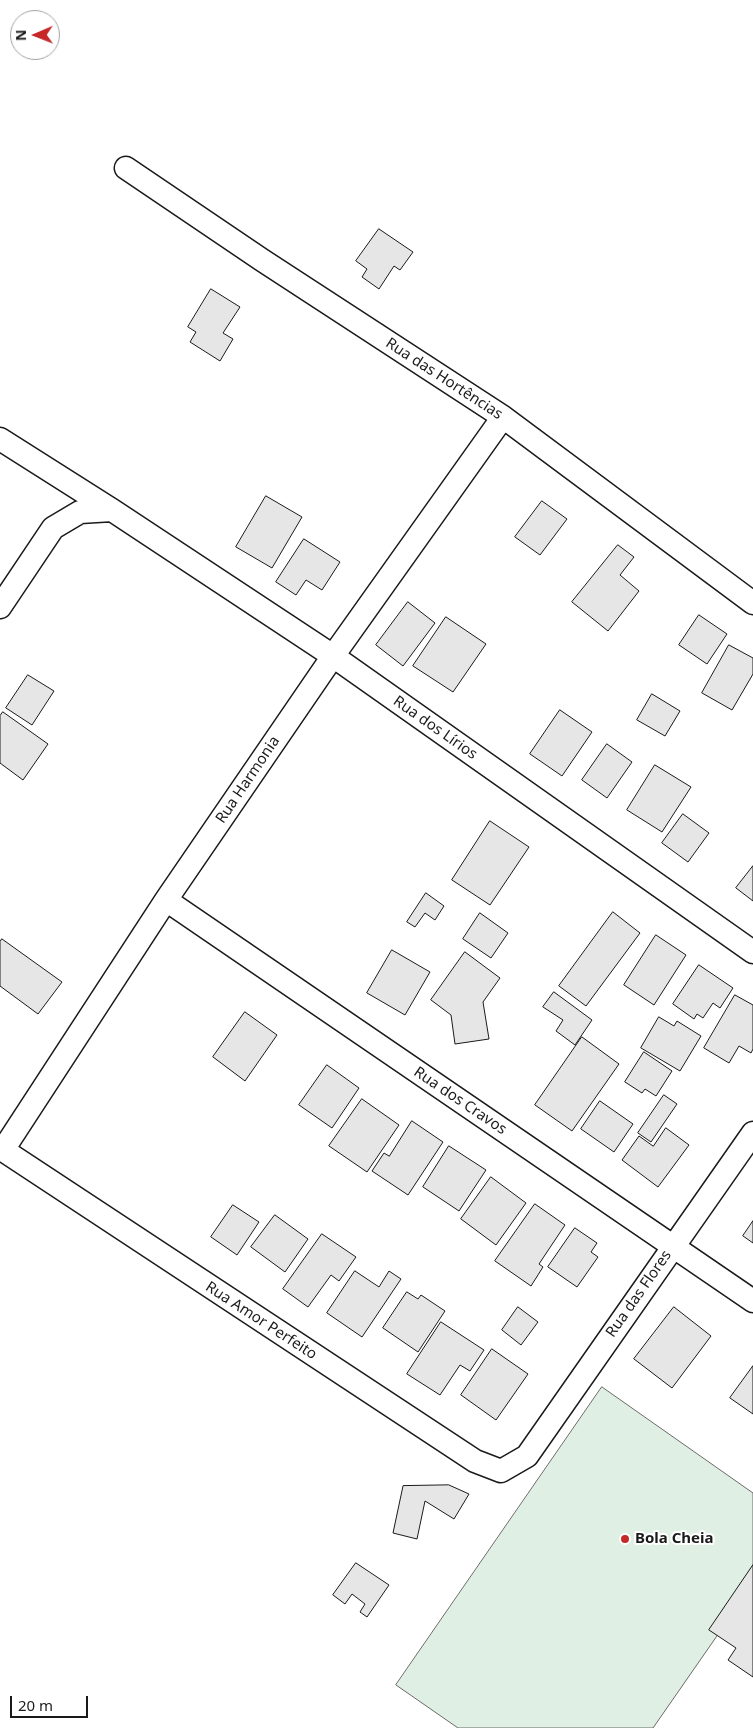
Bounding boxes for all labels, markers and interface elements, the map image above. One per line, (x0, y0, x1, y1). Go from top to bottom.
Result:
north arrow (10, 10, 60, 60)
text: N (11, 29, 30, 41)
street label: Rua das Hortências (382, 334, 506, 424)
street label: Rua dos Lírios (390, 692, 480, 764)
street label: Rua Harmonia (212, 733, 284, 827)
street label: Rua dos Cravos (410, 1063, 510, 1139)
street label: Rua das Flores (602, 1247, 676, 1341)
street label: Rua Amor Perfeito (202, 1278, 320, 1364)
place label: Bola Cheia (635, 1530, 714, 1548)
marker: Bola Cheia (619, 1533, 631, 1545)
scale bar (12, 1686, 90, 1718)
text: 20 m (18, 1695, 53, 1715)

